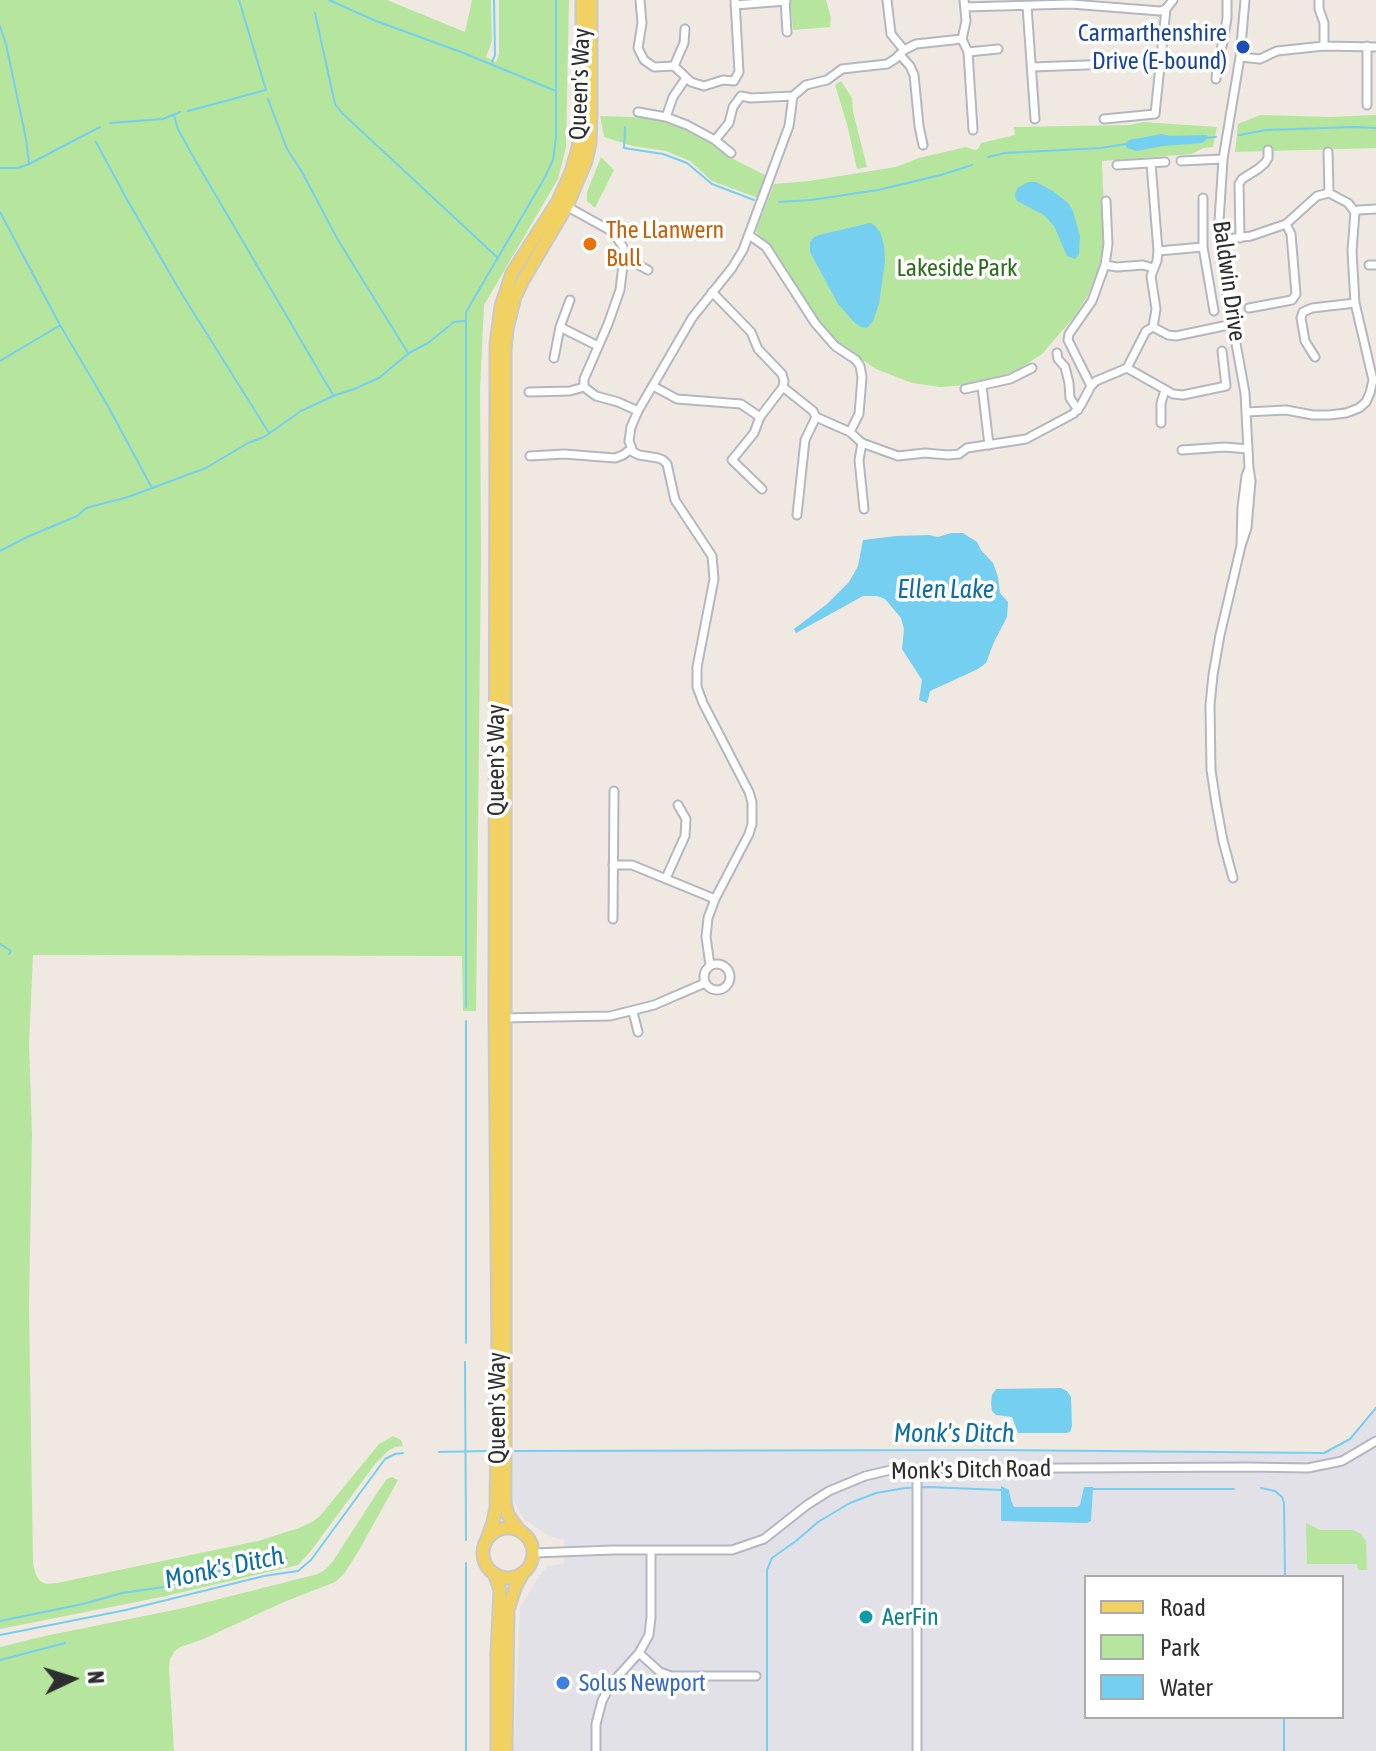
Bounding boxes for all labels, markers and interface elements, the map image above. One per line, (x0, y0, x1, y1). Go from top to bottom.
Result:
place label: Carmarthenshire Drive (E-bound) (1078, 19, 1227, 75)
street label: Queen's Way (564, 28, 596, 140)
marker: Carmarthenshire Drive (E-bound) (1234, 38, 1252, 56)
place label: The Llanwern Bull (606, 216, 724, 272)
street label: Baldwin Drive (1206, 219, 1252, 343)
marker: The Llanwern Bull (581, 235, 599, 253)
park label: Lakeside Park (896, 254, 1018, 282)
water label: Ellen Lake (897, 574, 995, 606)
street label: Queen's Way (482, 704, 510, 816)
street label: Queen's Way (483, 1352, 511, 1464)
water label: Monk's Ditch (894, 1418, 1014, 1450)
street label: Monk's Ditch Road (891, 1454, 1051, 1486)
water label: Monk's Ditch (162, 1540, 286, 1596)
legend (1084, 1575, 1344, 1719)
text: Road (1160, 1594, 1206, 1621)
place label: AerFin (882, 1603, 939, 1631)
marker: AerFin (857, 1608, 875, 1626)
text: Park (1160, 1634, 1200, 1661)
north arrow (32, 1639, 112, 1719)
place label: Solus Newport (579, 1669, 706, 1697)
text: N (83, 1670, 109, 1685)
marker: Solus Newport (554, 1674, 572, 1692)
text: Water (1160, 1674, 1213, 1701)

